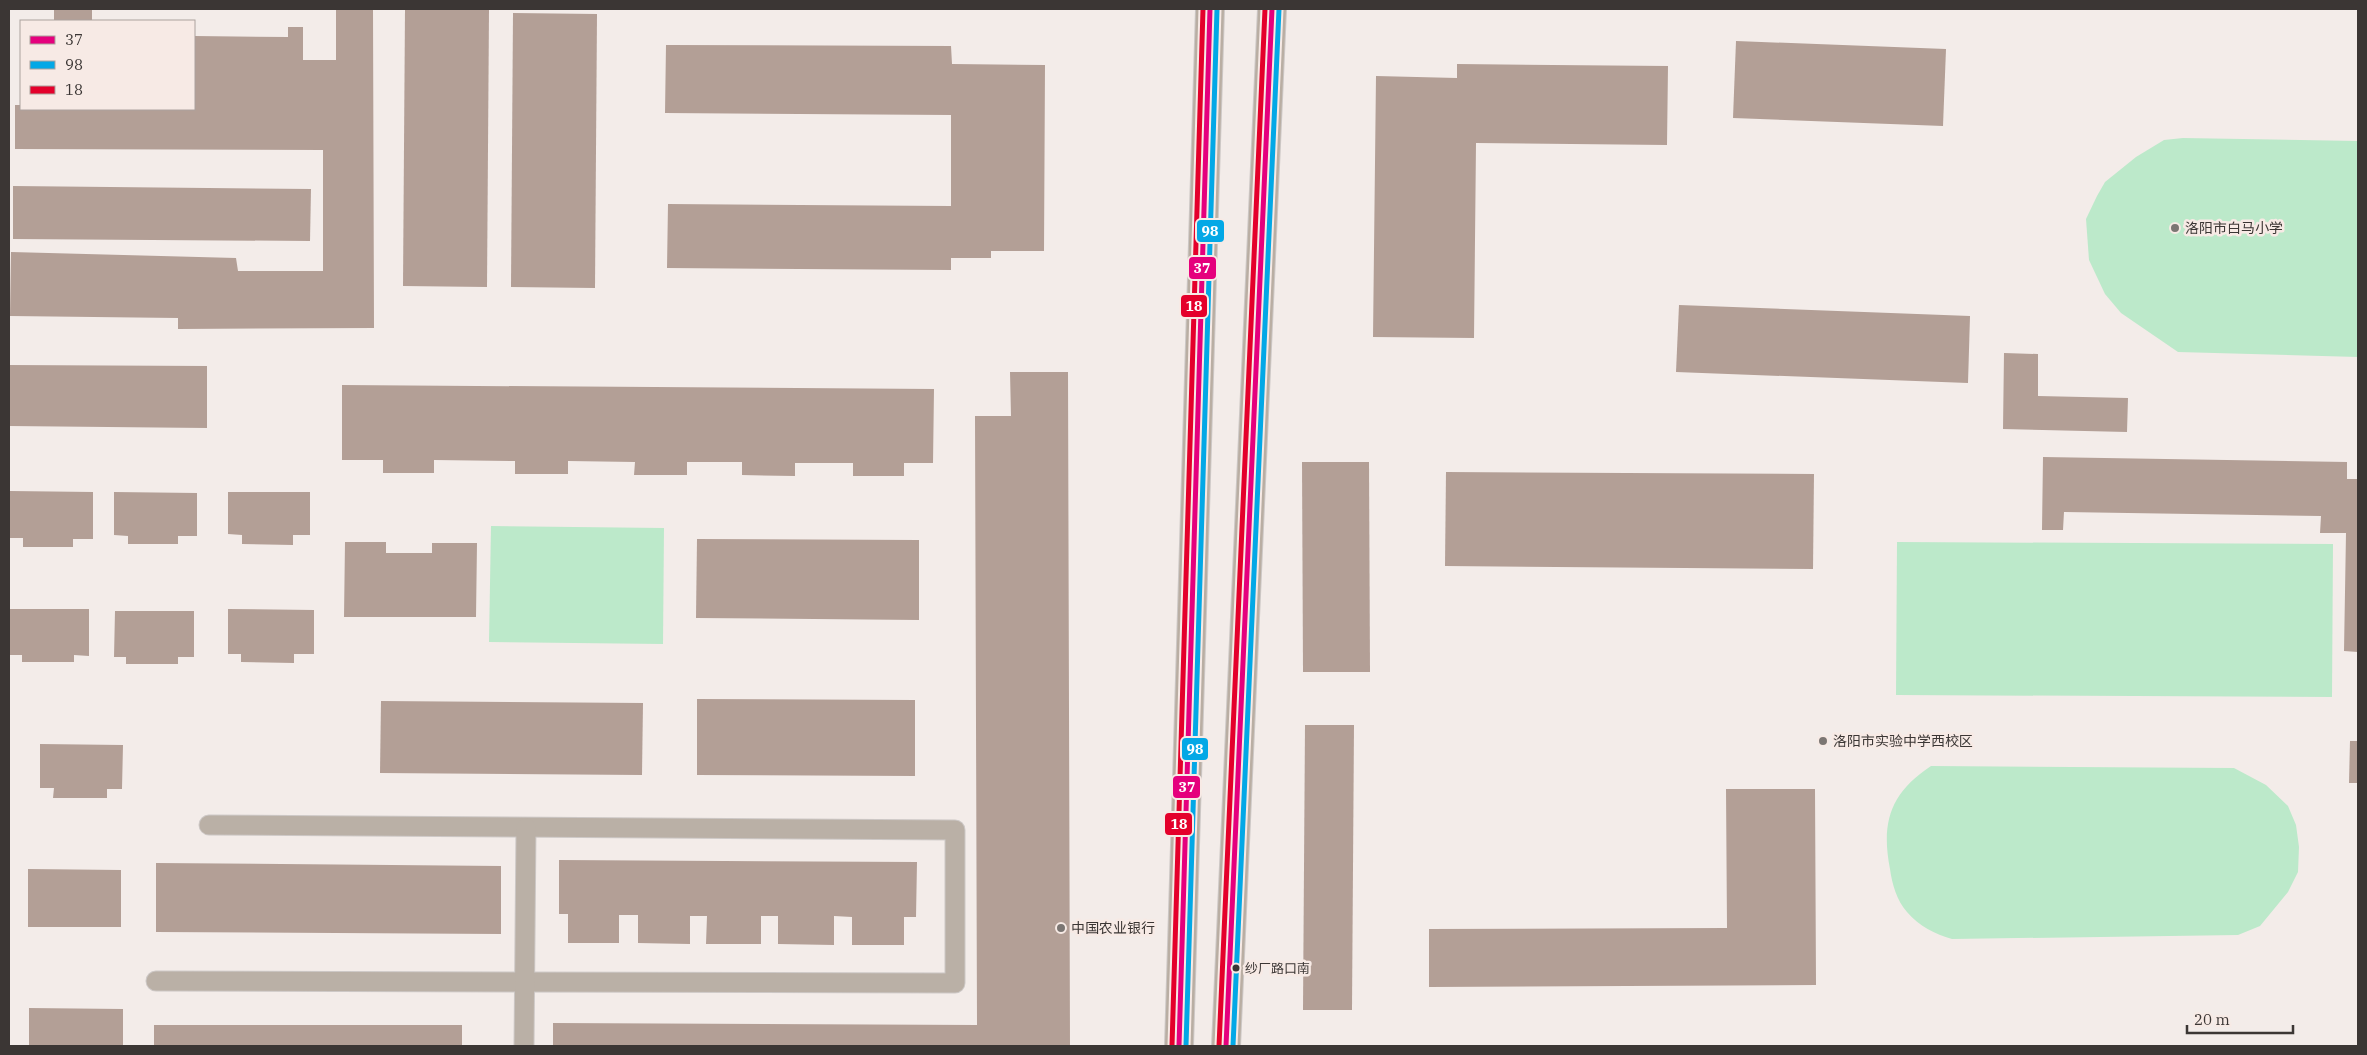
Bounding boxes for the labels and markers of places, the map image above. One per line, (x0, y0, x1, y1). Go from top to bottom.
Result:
place label: 洛阳市白马小学 (2185, 219, 2283, 237)
marker: 洛阳市白马小学 (2169, 222, 2181, 234)
place label: 洛阳市实验中学西校区 (1833, 732, 1973, 750)
marker: 洛阳市实验中学西校区 (1817, 735, 1829, 747)
place label: 中国农业银行 (1071, 919, 1155, 937)
marker: 中国农业银行 (1055, 922, 1067, 934)
place label: 纱厂路口南 (1245, 960, 1310, 977)
marker: 纱厂路口南 (1231, 963, 1241, 973)

